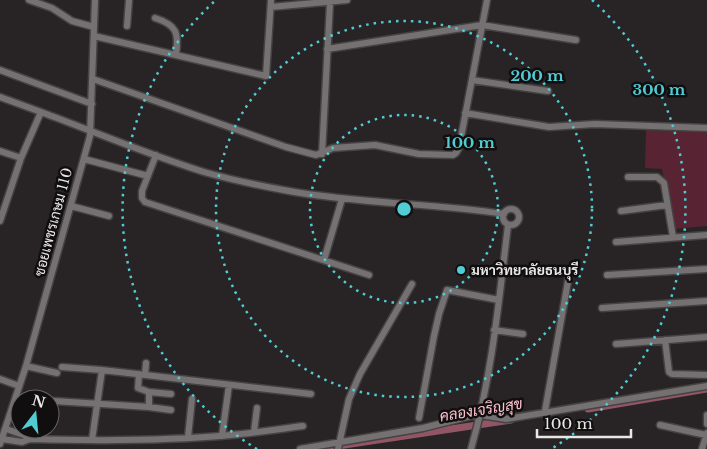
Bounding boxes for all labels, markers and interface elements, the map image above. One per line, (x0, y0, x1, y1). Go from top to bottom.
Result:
text: 200 m (511, 66, 564, 85)
text: 300 m (633, 80, 686, 99)
text: 100 m (445, 133, 495, 152)
street label: ซอยเพชรเกษม 110 (30, 166, 76, 278)
centre of rings (395, 200, 413, 218)
place label: มหาวิทยาลัยธนบุรี (471, 261, 579, 281)
marker: มหาวิทยาลัยธนบุรี (455, 264, 467, 276)
north arrow (10, 389, 60, 439)
text: N (30, 391, 47, 412)
water label: คลองเจริญสุข (438, 394, 524, 427)
scale bar (537, 406, 631, 438)
text: 100 m (544, 414, 593, 433)

